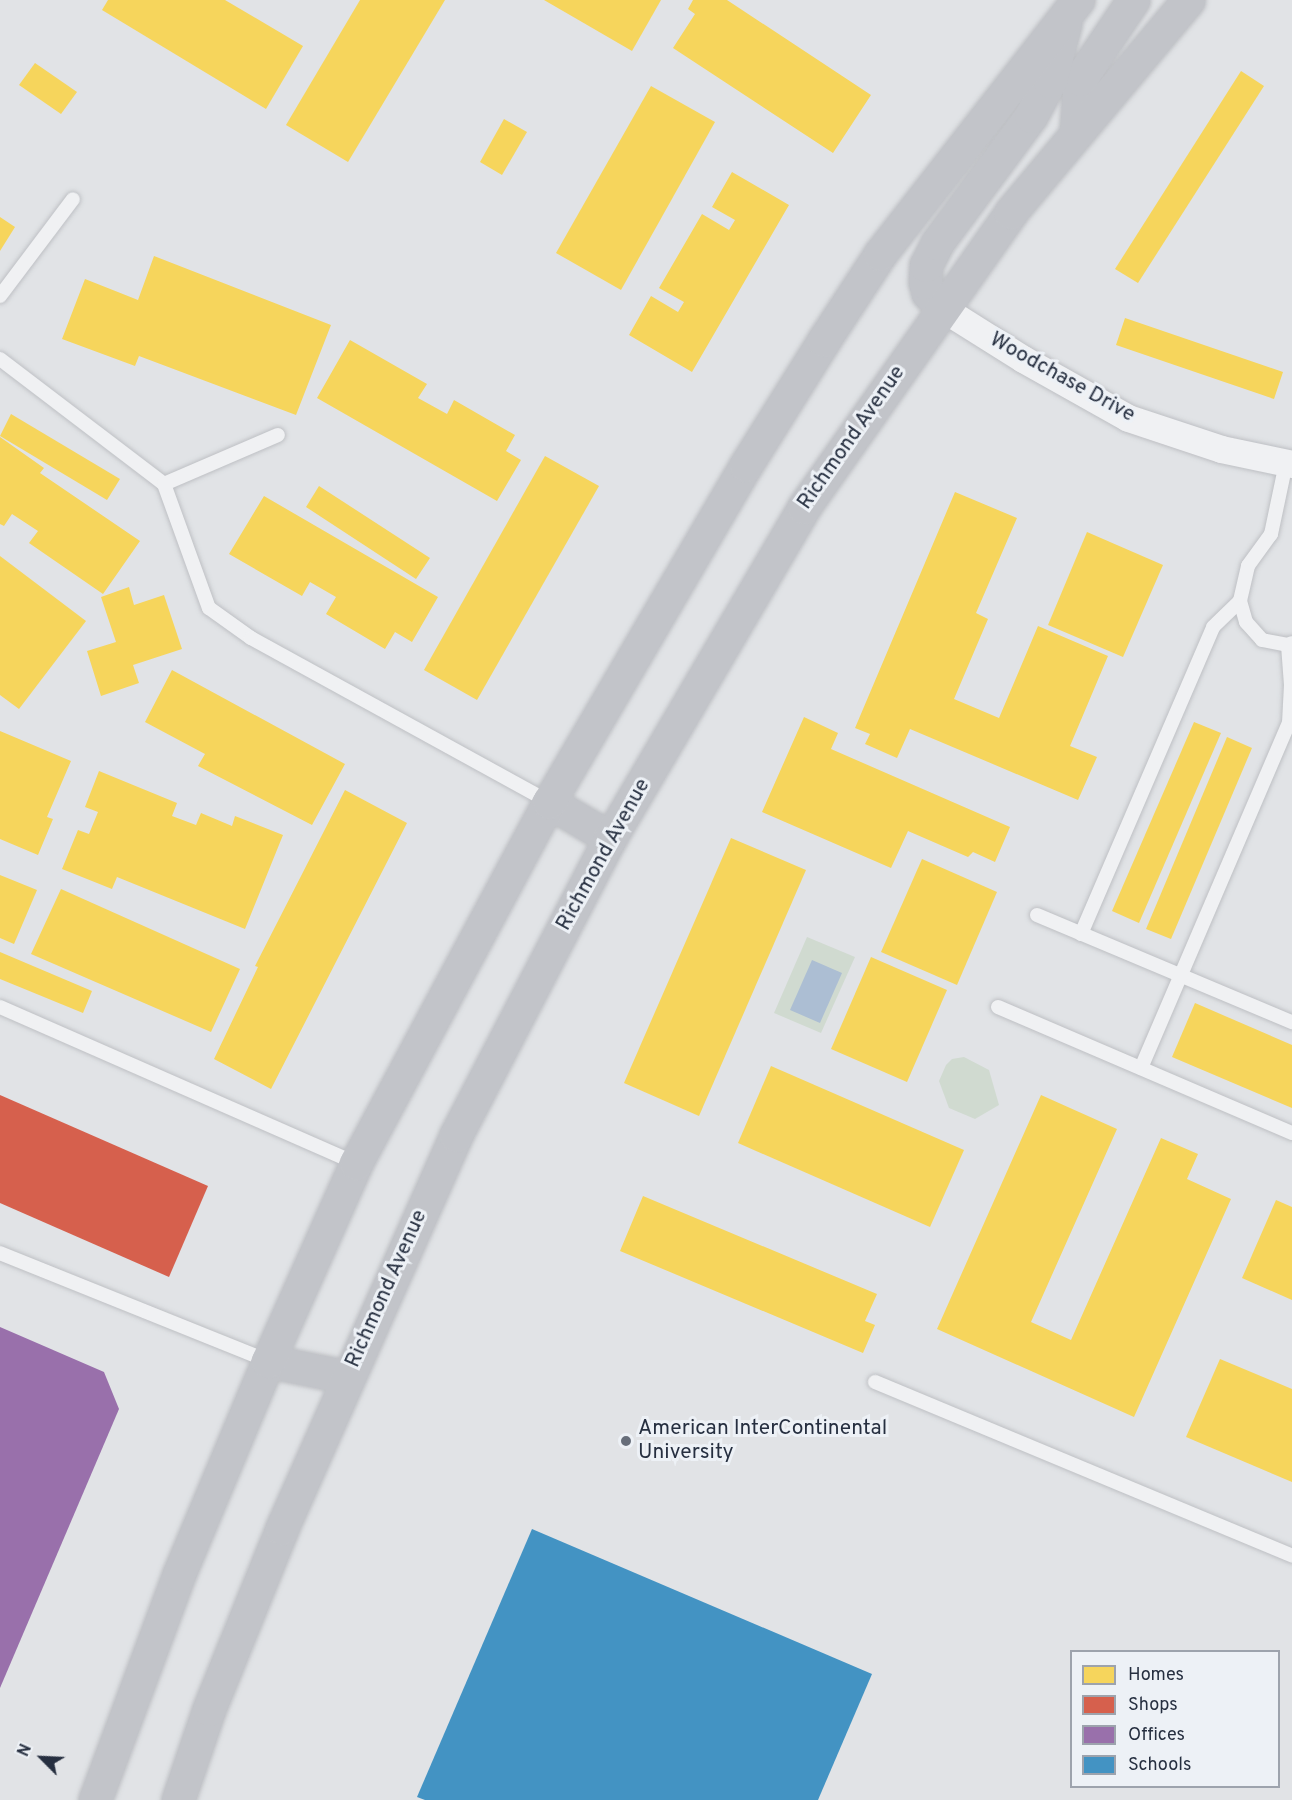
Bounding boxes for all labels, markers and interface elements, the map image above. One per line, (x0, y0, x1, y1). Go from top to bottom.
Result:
street label: Woodchase Drive (985, 328, 1139, 428)
street label: Richmond Avenue (793, 361, 911, 515)
street label: Richmond Avenue (552, 774, 656, 936)
street label: Richmond Avenue (341, 1206, 433, 1372)
place label: American InterContinental University (638, 1416, 887, 1466)
marker: American InterContinental University (619, 1434, 633, 1448)
legend (1070, 1650, 1280, 1788)
text: Homes (1128, 1664, 1184, 1687)
text: Shops (1128, 1694, 1178, 1717)
text: Offices (1128, 1724, 1185, 1747)
north arrow (12, 1728, 72, 1788)
text: N (14, 1741, 37, 1760)
text: Schools (1128, 1754, 1191, 1777)

